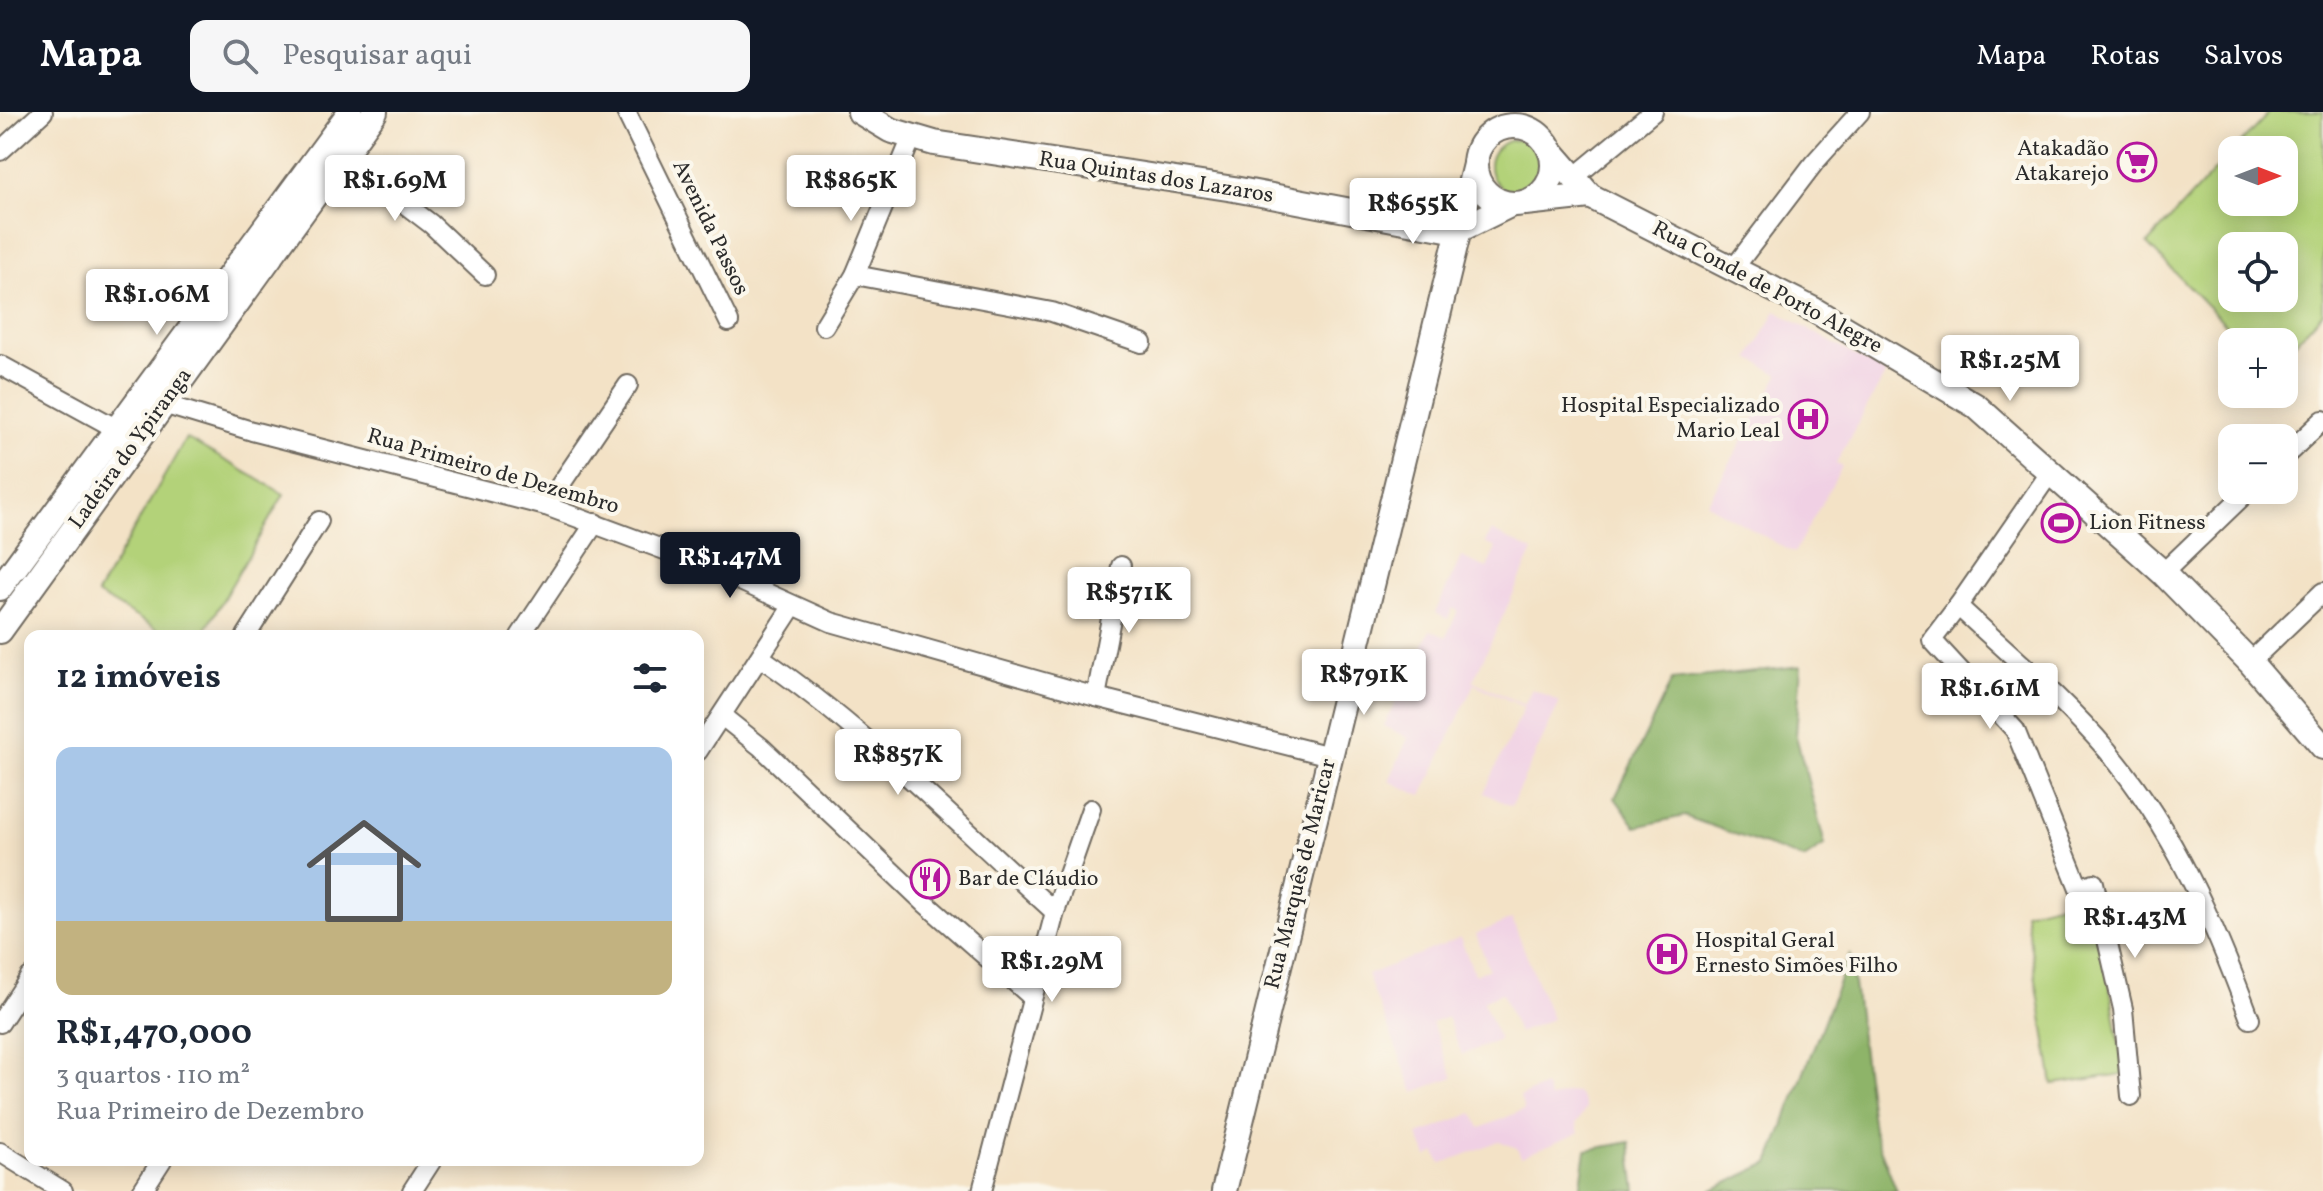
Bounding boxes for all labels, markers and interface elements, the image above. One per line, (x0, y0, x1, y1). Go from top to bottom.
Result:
search box (190, 20, 750, 92)
text: Mapa (40, 30, 142, 83)
icon: search (218, 34, 262, 78)
text: Pesquisar aqui (282, 35, 472, 77)
text: Mapa (1977, 37, 2047, 76)
text: Rotas (2091, 37, 2160, 76)
text: Salvos (2204, 37, 2283, 76)
place label: Atakadão Atakarejo (2015, 134, 2109, 190)
north arrow (2218, 136, 2298, 216)
map controls (2218, 136, 2298, 504)
supermarket icon: Atakadão Atakarejo (2116, 141, 2158, 183)
street label: Rua Quintas dos Lazaros (1036, 144, 1276, 212)
pin: R$1.69M (321, 155, 469, 223)
street label: Avenida Passos (664, 155, 756, 301)
pin: R$865K (786, 155, 916, 223)
text: R$1.69M (343, 163, 447, 199)
text: R$865K (805, 163, 897, 199)
pin: R$655K (1348, 178, 1478, 246)
text: R$655K (1368, 186, 1458, 222)
street label: Rua Conde de Porto Alegre (1646, 214, 1888, 362)
button: locate (2218, 232, 2298, 312)
pin: R$1.06M (83, 269, 231, 337)
text: R$1.06M (104, 277, 210, 313)
button: + (2218, 328, 2298, 408)
pin: R$1.25M (1936, 335, 2084, 403)
text: R$1.25M (1959, 343, 2061, 379)
street label: Ladeira do Ypiranga (62, 362, 200, 536)
place label: Hospital Especializado Mario Leal (1561, 391, 1780, 447)
hospital icon: Hospital Especializado Mario Leal (1787, 398, 1829, 440)
street label: Rua Primeiro de Dezembro (363, 421, 623, 523)
button: − (2218, 424, 2298, 504)
sports icon: Lion Fitness (2040, 502, 2082, 544)
place label: Lion Fitness (2089, 508, 2206, 539)
pin: R$1.47M (656, 532, 804, 600)
text: R$1.47M (678, 540, 782, 576)
pin: R$571K (1064, 567, 1194, 635)
text: R$571K (1086, 575, 1172, 611)
pin: R$791K (1299, 649, 1429, 717)
text: 12 imóveis (56, 655, 221, 702)
icon: filters (628, 656, 672, 700)
text: R$791K (1320, 657, 1408, 693)
pin: R$1.61M (1916, 663, 2064, 731)
text: R$1.61M (1940, 671, 2040, 707)
pin: R$857K (833, 729, 963, 797)
text: R$857K (853, 737, 943, 773)
street label: Rua Marquês de Maricar (1257, 755, 1345, 993)
icon: home (292, 799, 436, 943)
restaurant icon: Bar de Cláudio (909, 858, 951, 900)
place label: Bar de Cláudio (958, 864, 1099, 895)
pin: R$1.43M (2061, 892, 2209, 960)
text: R$1.43M (2083, 900, 2187, 936)
place label: Hospital Geral Ernesto Simões Filho (1695, 926, 1898, 982)
hospital icon: Hospital Geral Ernesto Simões Filho (1646, 933, 1688, 975)
pin: R$1.29M (978, 936, 1126, 1004)
text: R$1.29M (1000, 944, 1104, 980)
text: R$1,470,000 (56, 1011, 252, 1058)
text: 3 quartos · 110 m² (56, 1058, 250, 1094)
text: Rua Primeiro de Dezembro (56, 1094, 364, 1130)

